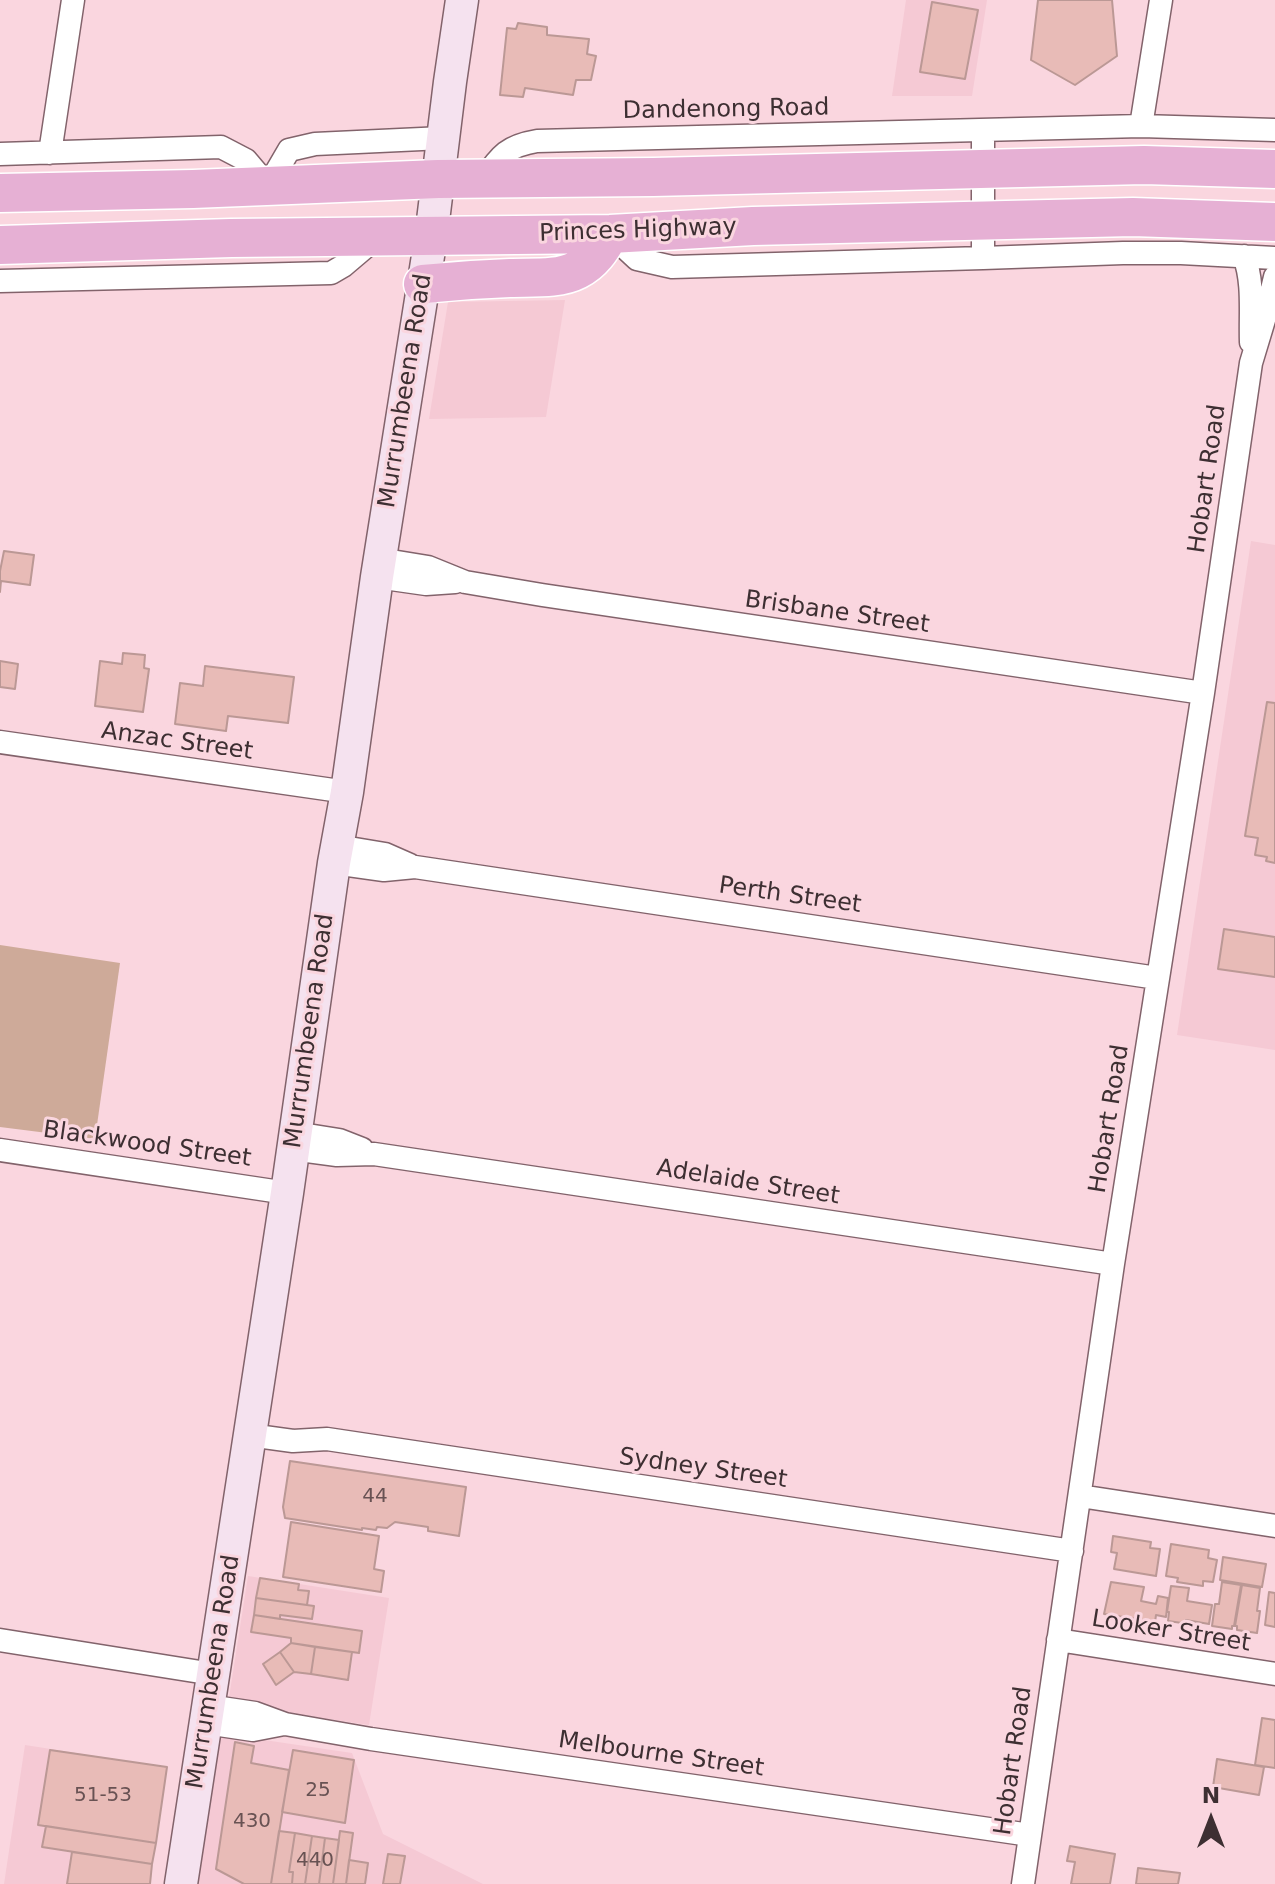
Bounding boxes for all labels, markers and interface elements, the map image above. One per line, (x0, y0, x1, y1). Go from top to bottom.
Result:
street label: Dandenong Road (622, 94, 830, 126)
street label: Princes Highway (539, 213, 737, 249)
street label: Murrumbeena Road (373, 272, 439, 510)
street label: Hobart Road (1183, 403, 1233, 555)
street label: Brisbane Street (743, 586, 931, 640)
street label: Anzac Street (99, 717, 255, 767)
street label: Perth Street (717, 872, 863, 920)
street label: Murrumbeena Road (279, 912, 341, 1150)
street label: Hobart Road (1084, 1043, 1136, 1195)
street label: Blackwood Street (41, 1116, 253, 1174)
street label: Adelaide Street (655, 1154, 841, 1212)
street label: Sydney Street (617, 1443, 789, 1495)
house number: 44 (362, 1485, 388, 1509)
street label: Murrumbeena Road (181, 1553, 247, 1791)
street label: Looker Street (1089, 1605, 1253, 1659)
street label: Hobart Road (989, 1685, 1039, 1837)
street label: Melbourne Street (556, 1726, 766, 1784)
house number: 25 (305, 1779, 331, 1803)
north arrow (1171, 1780, 1251, 1860)
text: N (1202, 1783, 1220, 1808)
house number: 51-53 (74, 1784, 132, 1808)
house number: 430 (233, 1810, 271, 1834)
house number: 440 (296, 1849, 334, 1873)

